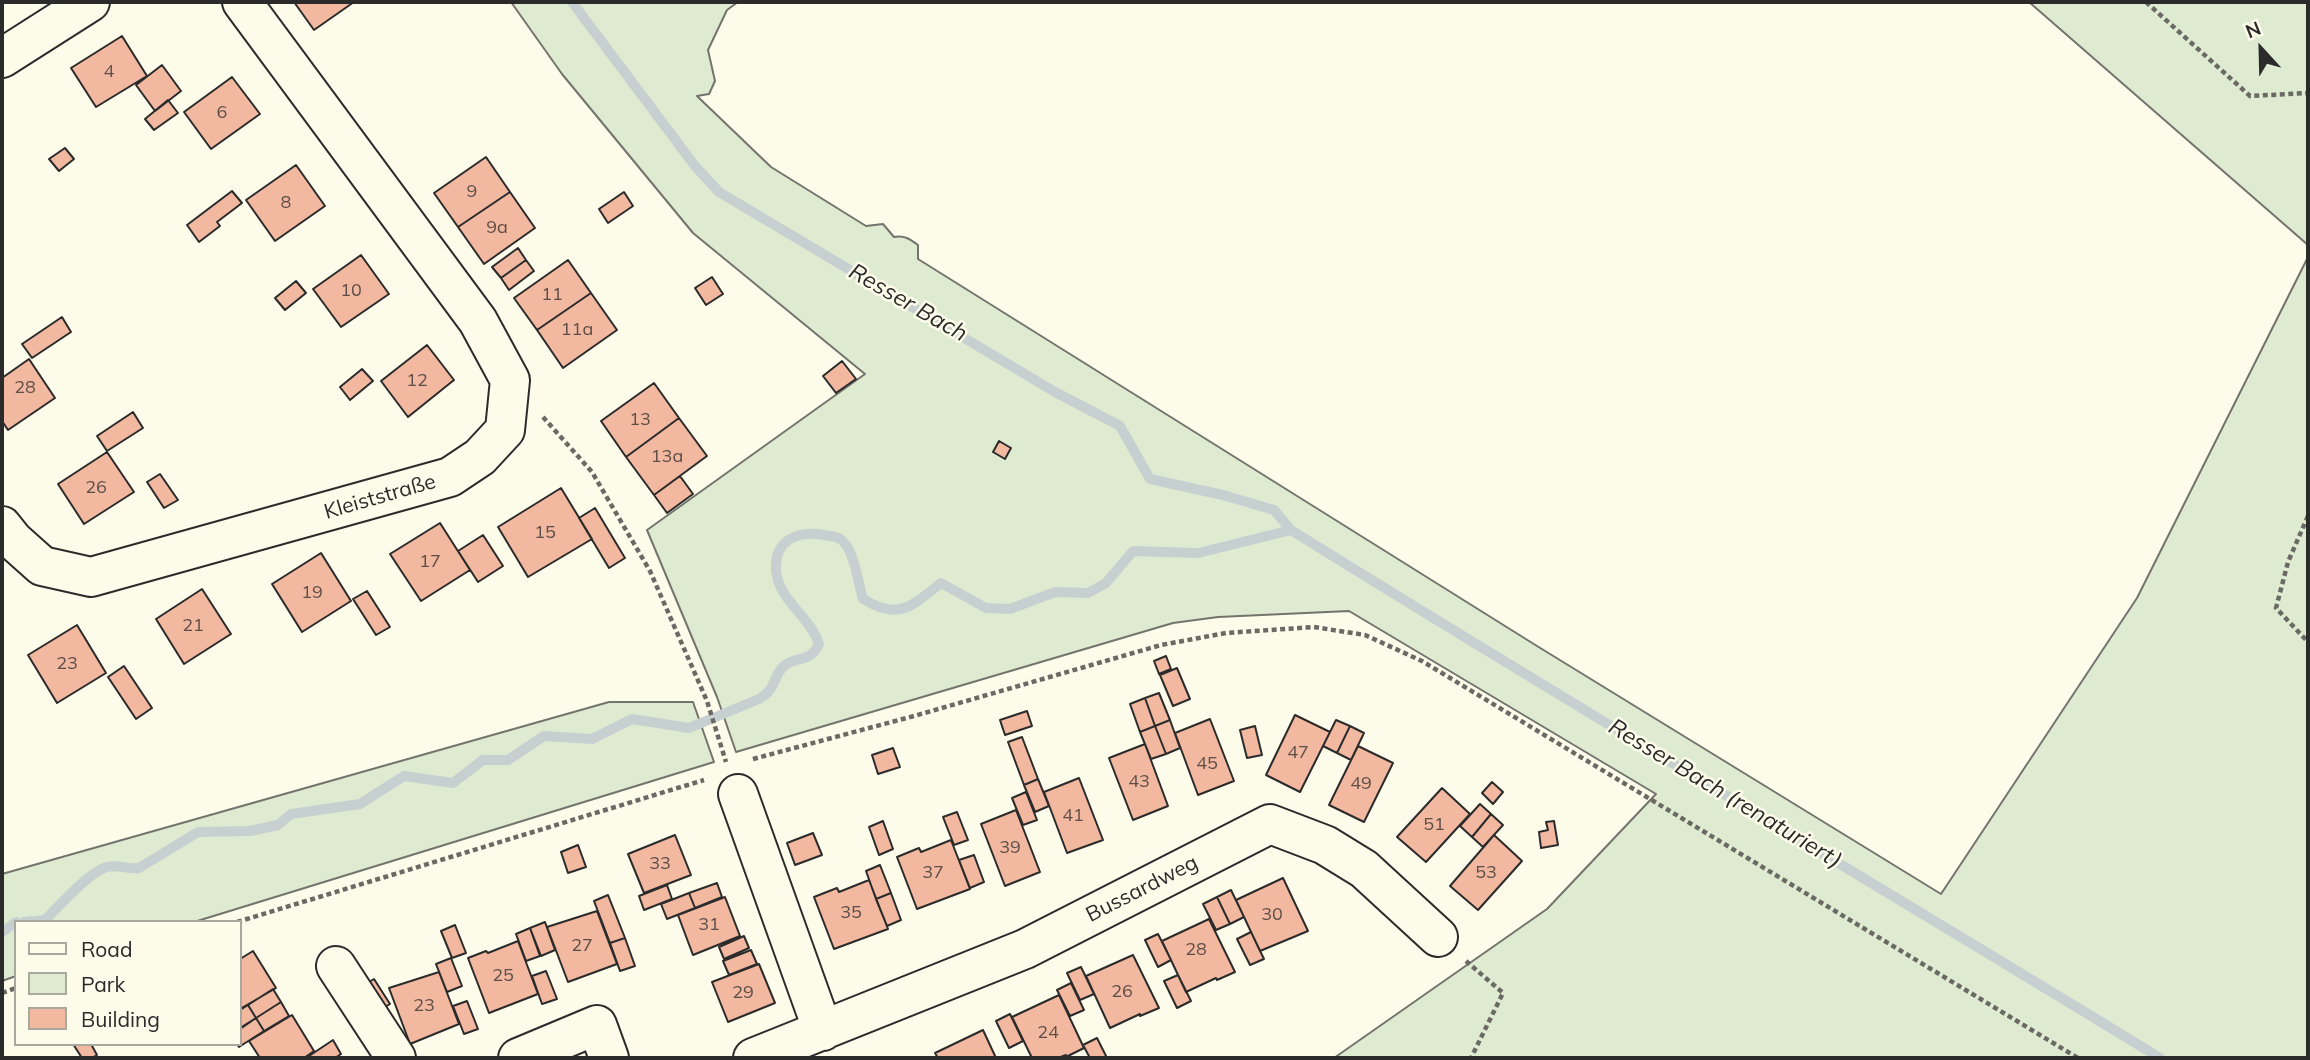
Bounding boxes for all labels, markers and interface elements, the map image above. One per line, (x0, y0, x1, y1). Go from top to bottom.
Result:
north arrow (2226, 14, 2296, 84)
text: N (2242, 16, 2264, 43)
house number: 4 (104, 61, 114, 83)
house number: 6 (217, 102, 227, 124)
house number: 9 (467, 181, 477, 203)
house number: 8 (281, 192, 291, 214)
house number: 9a (486, 217, 508, 239)
water label: Resser Bach (844, 258, 972, 348)
house number: 10 (340, 280, 362, 302)
house number: 11 (541, 284, 563, 306)
house number: 11a (561, 319, 593, 341)
house number: 12 (406, 370, 428, 392)
house number: 28 (14, 377, 36, 399)
house number: 13 (629, 409, 651, 431)
house number: 13a (651, 446, 683, 468)
street label: Kleiststraße (321, 469, 439, 525)
house number: 26 (85, 477, 107, 499)
house number: 15 (534, 522, 556, 544)
house number: 17 (419, 551, 441, 573)
house number: 19 (301, 582, 323, 604)
house number: 21 (182, 615, 204, 637)
house number: 23 (56, 653, 78, 675)
water label: Resser Bach (renaturiert) (1603, 713, 1847, 875)
house number: 47 (1287, 742, 1309, 764)
house number: 45 (1196, 753, 1218, 775)
house number: 43 (1128, 771, 1150, 793)
house number: 49 (1350, 773, 1372, 795)
house number: 41 (1062, 805, 1084, 827)
house number: 51 (1423, 814, 1445, 836)
house number: 39 (999, 837, 1021, 859)
street label: Bussardweg (1082, 850, 1202, 928)
house number: 33 (649, 853, 671, 875)
house number: 37 (922, 862, 944, 884)
house number: 53 (1475, 862, 1497, 884)
house number: 35 (840, 902, 862, 924)
house number: 30 (1261, 904, 1283, 926)
house number: 31 (698, 914, 720, 936)
legend (14, 920, 242, 1046)
house number: 27 (571, 935, 593, 957)
text: Road (81, 936, 132, 962)
house number: 28 (1185, 939, 1207, 961)
house number: 25 (492, 965, 514, 987)
text: Park (81, 971, 125, 997)
house number: 26 (1111, 981, 1133, 1003)
house number: 29 (732, 982, 754, 1004)
house number: 23 (413, 995, 435, 1017)
text: Building (81, 1006, 160, 1032)
house number: 24 (1037, 1022, 1059, 1044)

